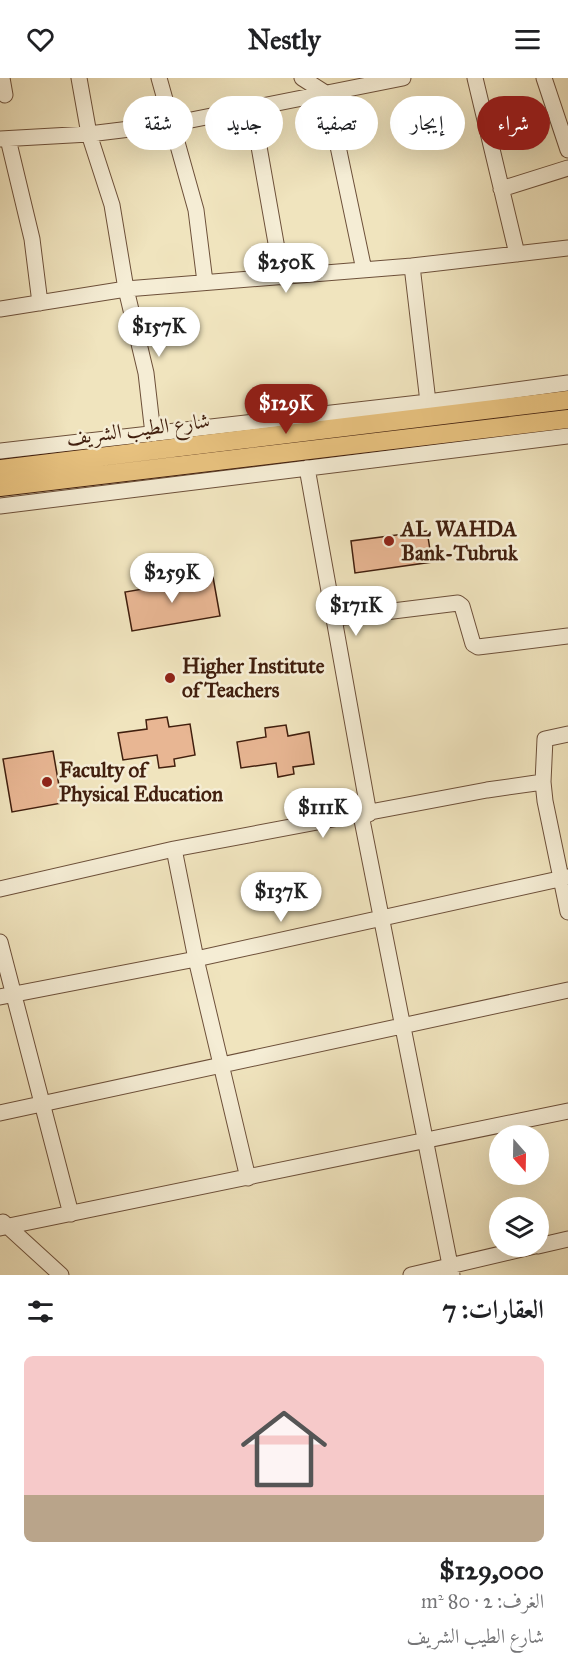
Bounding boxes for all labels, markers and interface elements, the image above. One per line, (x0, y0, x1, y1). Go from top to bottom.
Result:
icon: heart (24, 23, 57, 56)
text: Nestly (248, 23, 320, 56)
icon: menu (511, 23, 544, 56)
chip: شقة (123, 96, 193, 150)
chip: جديد (205, 96, 283, 150)
chip: تصفية (295, 96, 378, 150)
chip: إيجار (390, 96, 465, 150)
chip: شراء (477, 96, 550, 150)
pin: $250K (244, 243, 328, 294)
text: $250K (258, 250, 314, 274)
pin: $157K (117, 307, 201, 358)
text: $157K (132, 314, 186, 338)
pin: $129K (244, 384, 328, 435)
text: $129K (259, 391, 313, 415)
street label: شارع الطيب الشريف (65, 407, 212, 456)
place label: AL WAHDA Bank-Tubruk (399, 516, 519, 566)
marker: AL WAHDA Bank-Tubruk (382, 534, 396, 548)
pin: $259K (130, 553, 214, 604)
text: $259K (144, 560, 200, 584)
pin: $171K (314, 586, 398, 637)
text: $171K (330, 593, 382, 617)
place label: Higher Institute of Teachers (182, 653, 325, 703)
marker: Higher Institute of Teachers (163, 671, 177, 685)
place label: Faculty of Physical Education (59, 757, 224, 807)
marker: Faculty of Physical Education (40, 775, 54, 789)
pin: $111K (281, 788, 365, 839)
text: $111K (298, 795, 348, 819)
pin: $137K (239, 872, 323, 923)
text: $137K (255, 879, 307, 903)
north arrow (489, 1125, 549, 1185)
map controls (489, 1125, 549, 1257)
button: layers (489, 1197, 549, 1257)
text: العقارات: 7 (442, 1293, 544, 1325)
icon: filters (24, 1295, 57, 1328)
icon: home (230, 1395, 338, 1503)
text: $129,000 (439, 1554, 544, 1586)
text: الغرف: 2 · 80 m² (421, 1589, 544, 1613)
text: شارع الطيب الشريف (406, 1624, 544, 1648)

